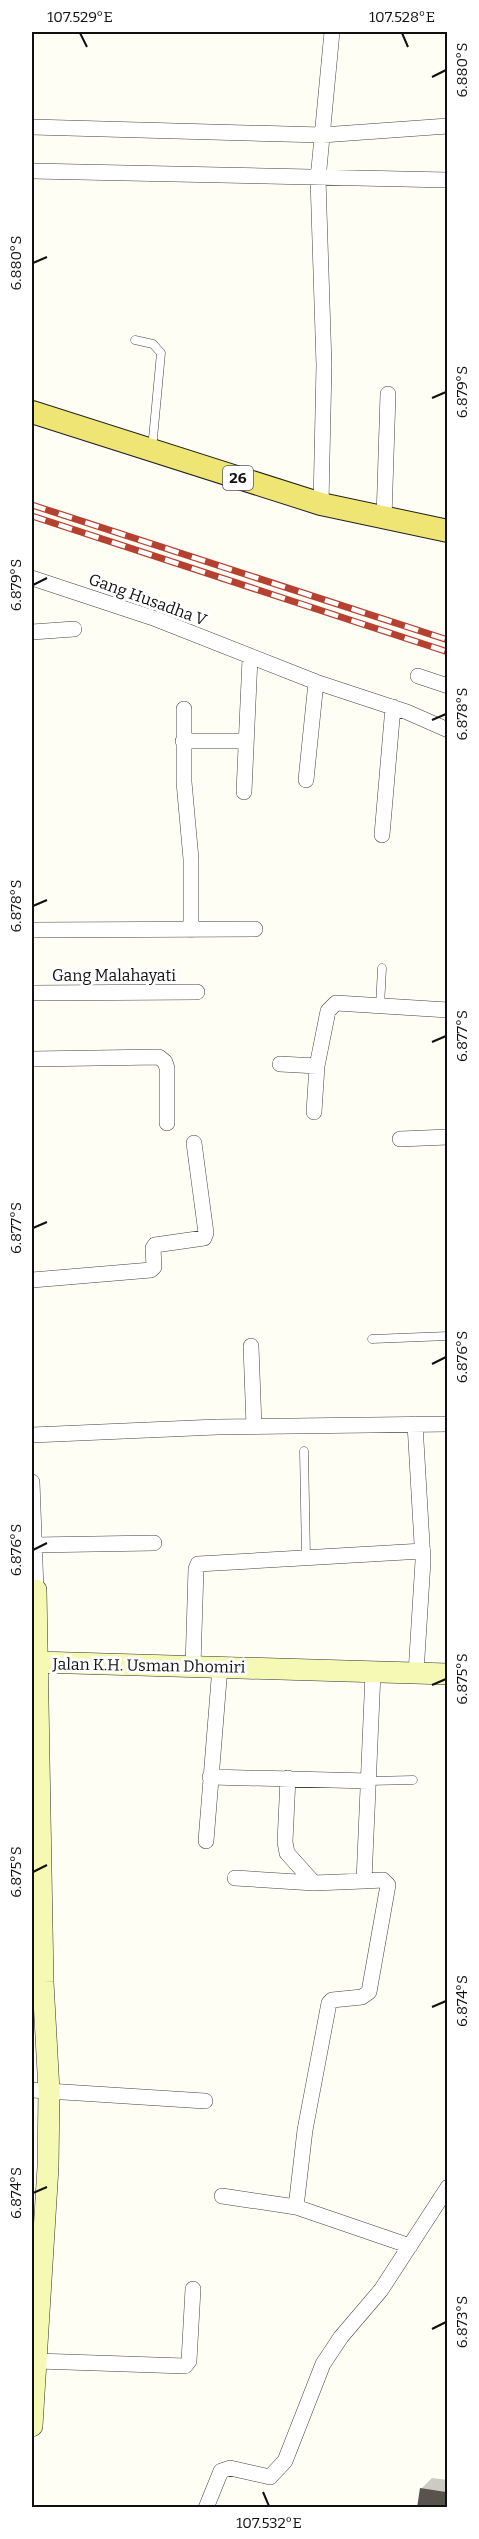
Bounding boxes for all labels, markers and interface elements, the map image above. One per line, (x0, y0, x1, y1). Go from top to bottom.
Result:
text: 107.529°E (47, 8, 113, 26)
text: 107.528°E (369, 8, 435, 26)
text: 6.880°S (453, 43, 471, 98)
text: 6.880°S (7, 236, 25, 291)
text: 6.879°S (453, 366, 471, 418)
road number: 26 (223, 466, 253, 490)
text: 6.879°S (7, 559, 25, 611)
street label: Gang Husadha V (86, 569, 210, 630)
text: 6.878°S (453, 688, 471, 740)
text: 6.878°S (7, 880, 25, 932)
street label: Gang Malahayati (52, 966, 176, 985)
text: 6.877°S (453, 1010, 471, 1062)
text: 6.877°S (7, 1202, 25, 1254)
text: 6.876°S (453, 1331, 471, 1383)
text: 6.876°S (7, 1524, 25, 1576)
text: 6.875°S (453, 1653, 471, 1705)
street label: Jalan K.H. Usman Dhomiri (51, 1654, 246, 1677)
text: 6.875°S (7, 1846, 25, 1898)
text: 6.874°S (453, 1975, 471, 2027)
text: 6.874°S (7, 2167, 25, 2219)
text: 6.873°S (453, 2296, 471, 2348)
text: 107.532°E (236, 2514, 302, 2532)

